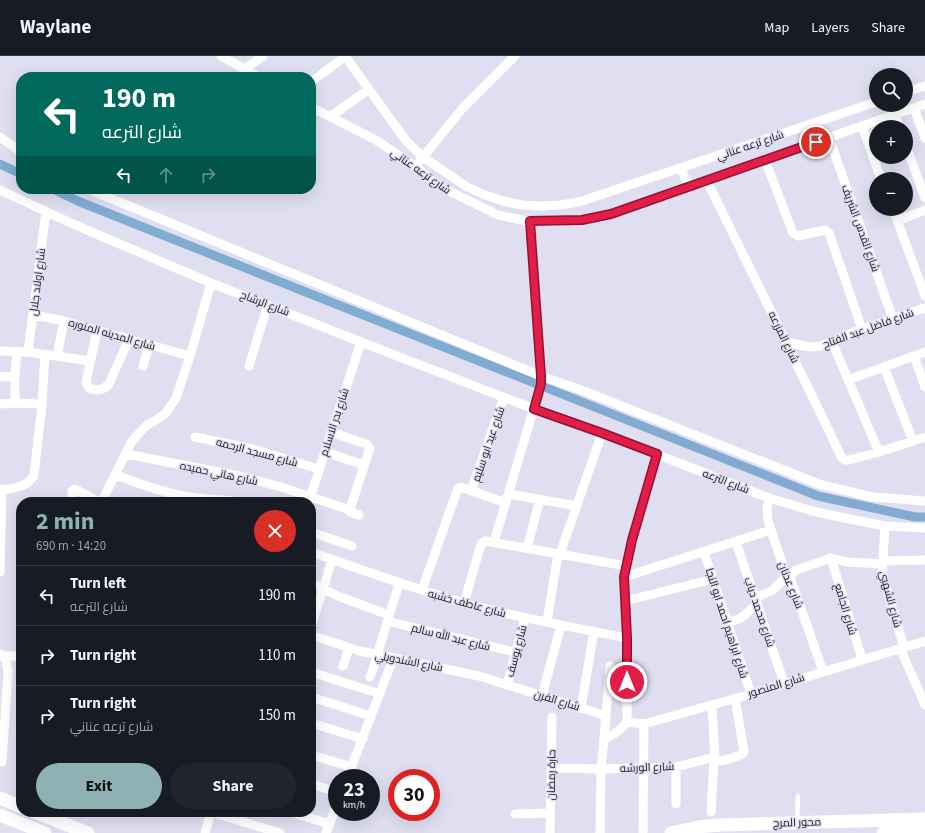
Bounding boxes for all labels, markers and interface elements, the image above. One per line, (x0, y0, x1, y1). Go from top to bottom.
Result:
text: Waylane (20, 14, 91, 41)
text: Map (764, 18, 789, 38)
text: Layers (811, 18, 849, 38)
text: Share (871, 18, 905, 38)
map controls (869, 68, 913, 216)
button: search (869, 68, 913, 112)
text: 190 m (102, 78, 176, 118)
icon: left (36, 88, 88, 140)
text: شارع الترعه (102, 120, 182, 145)
button: + (869, 120, 913, 164)
pin (799, 125, 833, 159)
street label: شارع ترعه عناني (714, 127, 786, 165)
icon: arrive (805, 131, 827, 153)
street label: شارع ترعه عناني (387, 145, 454, 199)
icon: left (113, 164, 135, 186)
icon: ahead (155, 164, 177, 186)
icon: right (197, 164, 219, 186)
button: − (869, 172, 913, 216)
street label: شارع القدس الشريف (838, 182, 883, 274)
street label: شارع اولاد جلال (26, 247, 49, 317)
street label: شارع الرشاح (238, 287, 292, 320)
street label: شارع فاضل عبد الفتاح (820, 305, 916, 352)
street label: شارع المزرعه (765, 309, 803, 366)
street label: شارع المدينه المنوره (67, 315, 157, 354)
street label: شارع بدر الاسلام (316, 386, 353, 458)
street label: شارع عيد ابو سليم (469, 404, 508, 484)
street label: شارع مسجد الرحمه (214, 434, 299, 471)
street label: شارع هاني حميده (178, 458, 259, 490)
street label: شارع الترعه (700, 466, 751, 497)
text: 2 min (36, 504, 94, 539)
button: close (254, 510, 296, 552)
text: 690 m · 14:20 (36, 537, 106, 555)
street label: شارع عدنان (774, 559, 807, 611)
street label: شارع ابراهيم احمد ابو النجا (702, 566, 751, 680)
street label: شارع الشهبي (875, 569, 905, 630)
text: Turn left (70, 573, 126, 594)
street label: شارع محمد دياب (741, 575, 778, 649)
street label: شارع الجامع (831, 581, 860, 637)
icon: left (36, 585, 58, 607)
text: 190 m (258, 585, 296, 606)
street label: شارع عاطف خشبه (426, 586, 508, 621)
text: شارع الترعه (70, 598, 128, 616)
street label: شارع عبد الله سالم (410, 619, 492, 655)
street label: شارع يوسف (502, 623, 531, 679)
icon: right (36, 645, 58, 667)
text: Turn right (70, 645, 136, 666)
text: 110 m (258, 645, 296, 666)
street label: شارع الشندويلي (374, 648, 444, 676)
position arrow (606, 661, 648, 703)
street label: شارع المنصور (745, 670, 806, 702)
street label: شارع الفرن (532, 686, 582, 715)
text: Turn right (70, 693, 136, 714)
icon: right (36, 705, 58, 727)
text: 150 m (258, 705, 296, 726)
text: شارع ترعه عناني (70, 718, 153, 736)
street label: حارة رمضان (544, 749, 559, 801)
street label: شارع الورشه (620, 759, 674, 776)
button: Exit (36, 763, 162, 809)
button: Share (170, 763, 296, 809)
speed limit sign: 30 (388, 769, 440, 821)
text: 23 (343, 776, 365, 804)
text: km/h (343, 798, 365, 812)
street label: محور المرج (773, 814, 821, 831)

